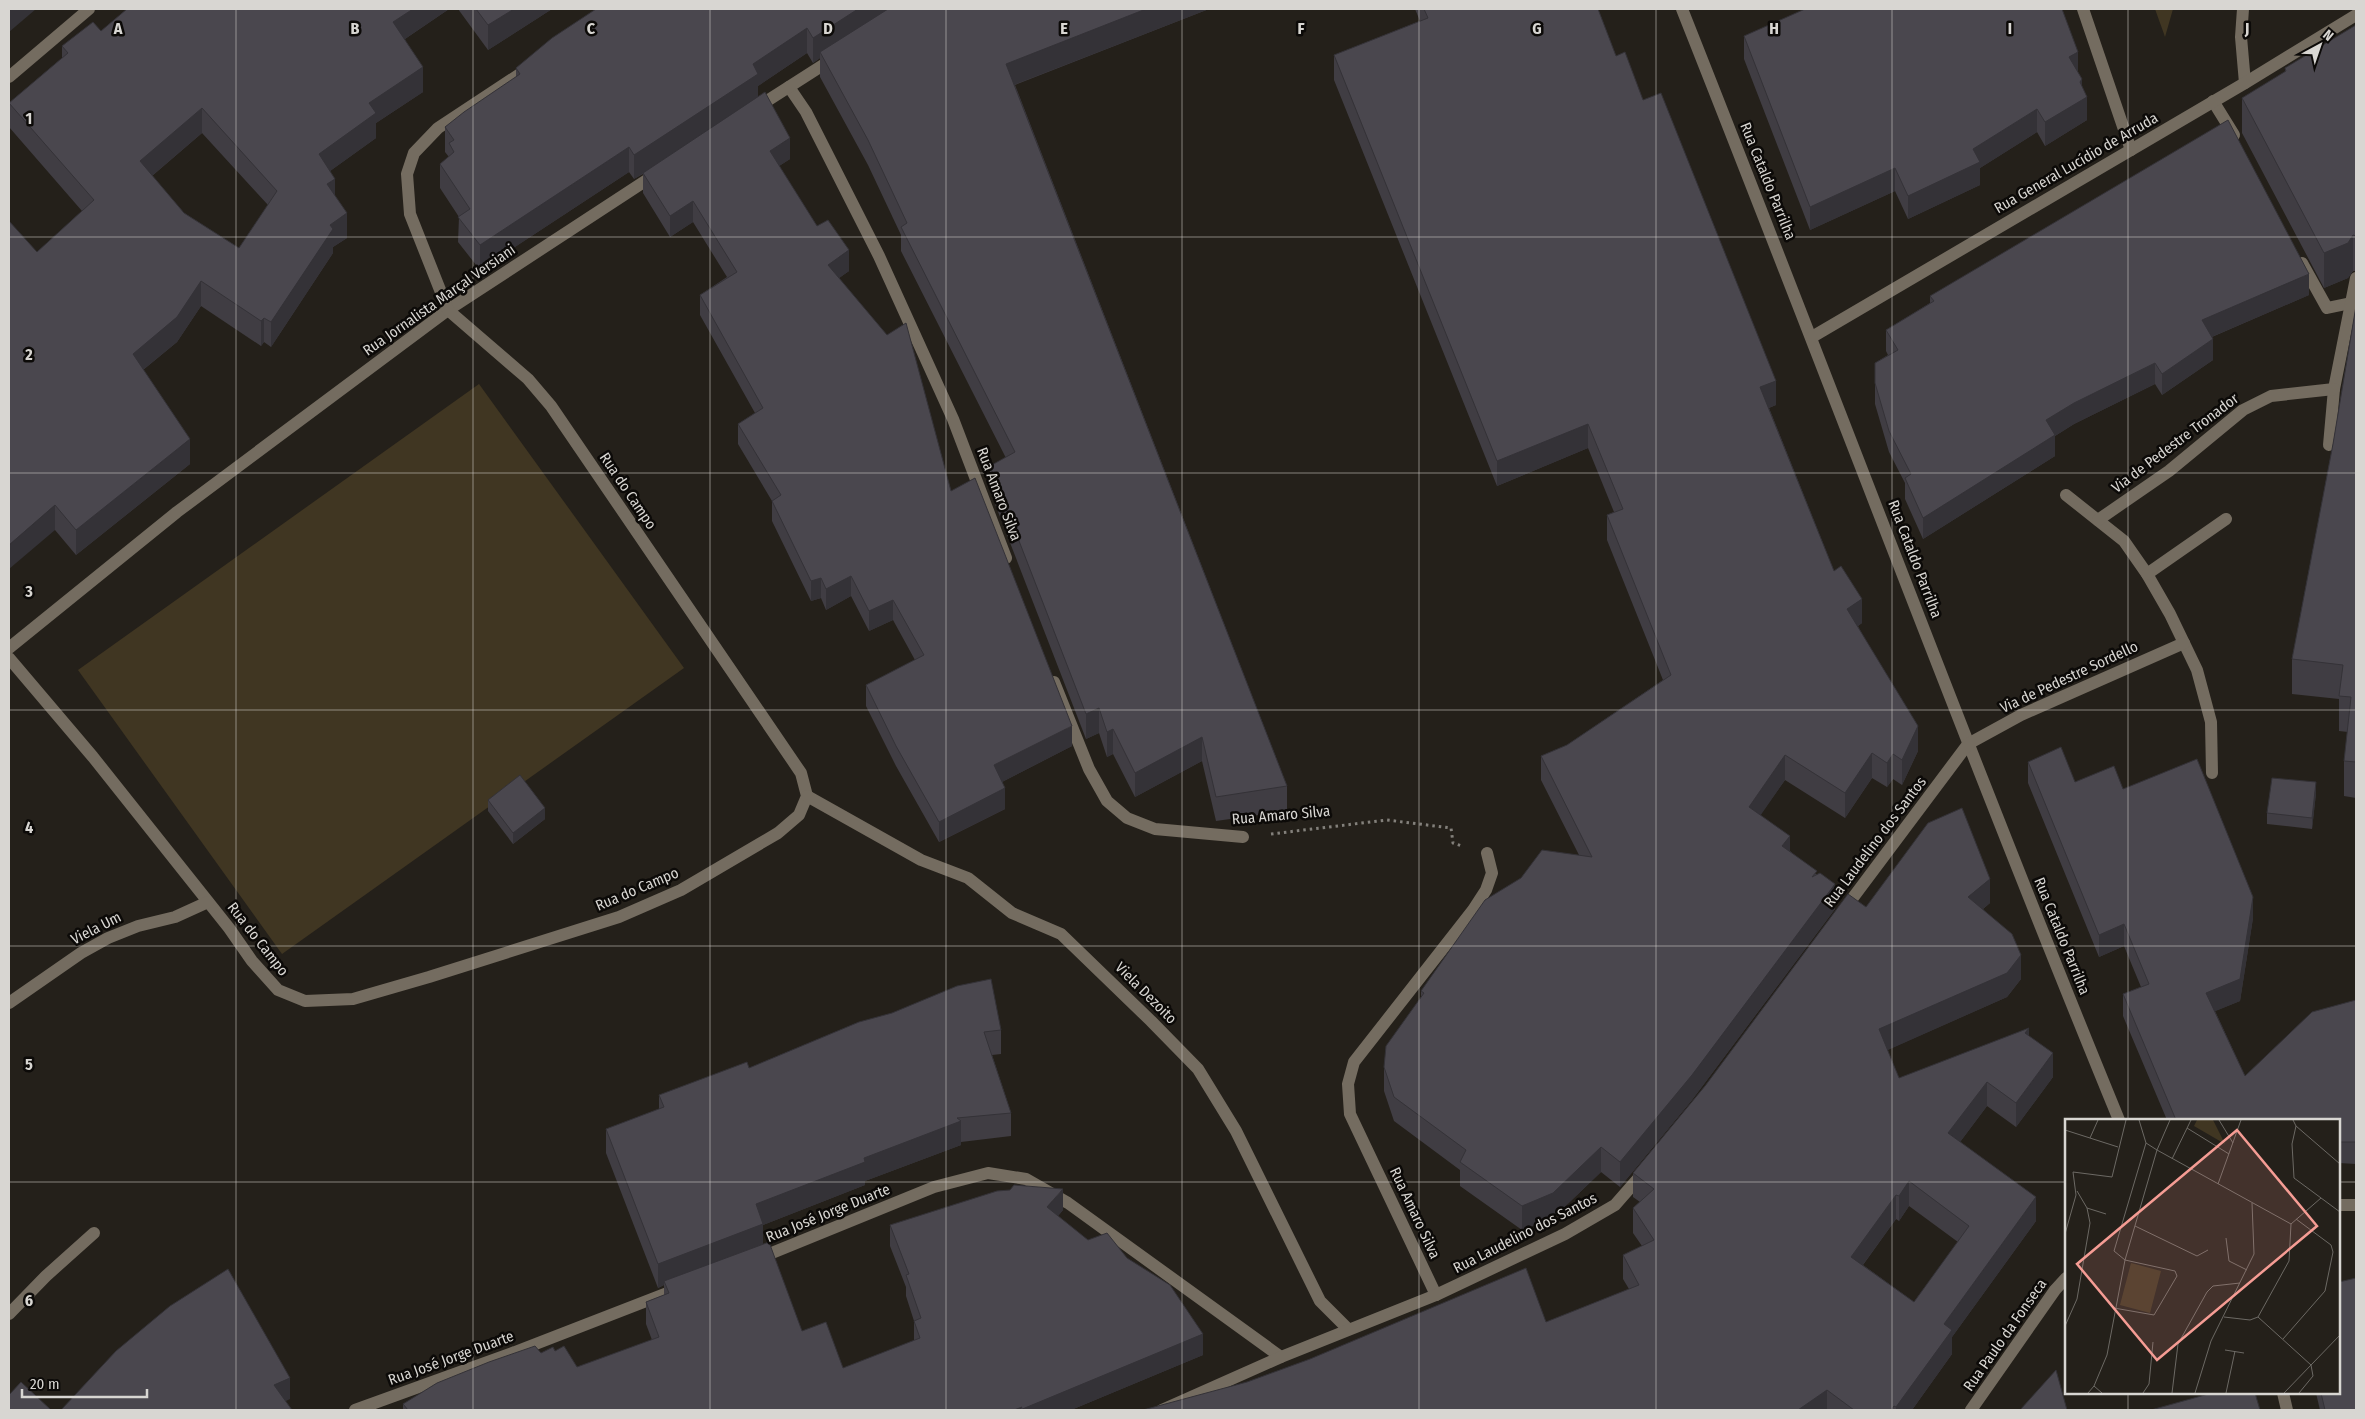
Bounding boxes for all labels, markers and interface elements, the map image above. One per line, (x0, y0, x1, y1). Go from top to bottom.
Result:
text: A (113, 19, 123, 38)
text: B (351, 19, 360, 38)
text: C (587, 19, 596, 38)
text: D (823, 19, 833, 38)
text: E (1060, 19, 1068, 38)
text: F (1297, 19, 1305, 38)
text: G (1532, 19, 1542, 38)
text: H (1769, 19, 1779, 38)
text: I (2008, 19, 2012, 38)
text: J (2244, 19, 2249, 38)
north arrow (2295, 20, 2345, 70)
text: N (2319, 26, 2337, 45)
text: 1 (26, 109, 32, 128)
street label: Rua General Lucídio de Arruda (1991, 109, 2161, 217)
street label: Rua Cataldo Parrilha (1736, 120, 1800, 242)
street label: Rua Jornalista Marçal Versiani (359, 241, 519, 359)
text: 2 (24, 345, 33, 364)
street label: Via de Pedestre Tronador (2108, 389, 2243, 497)
street label: Rua Amaro Silva (973, 445, 1025, 543)
street label: Rua do Campo (596, 449, 660, 533)
street label: Rua Cataldo Parrilha (1884, 497, 1946, 621)
text: 3 (24, 582, 33, 601)
street label: Via de Pedestre Sordello (1997, 637, 2141, 717)
street label: Rua Laudelino dos Santos (1820, 773, 1930, 911)
street label: Rua Amaro Silva (1231, 802, 1331, 828)
text: 4 (25, 818, 33, 837)
street label: Rua do Campo (593, 863, 681, 915)
street label: Rua Cataldo Parrilha (2030, 875, 2094, 997)
street label: Rua do Campo (224, 899, 292, 980)
street label: Viela Um (68, 908, 124, 948)
street label: Viela Dezoito (1111, 958, 1181, 1028)
text: 5 (25, 1055, 33, 1074)
inset map (2065, 1119, 2340, 1394)
street label: Rua Amaro Silva (1386, 1164, 1444, 1262)
street label: Rua José Jorge Duarte (763, 1180, 893, 1246)
street label: Rua Laudelino dos Santos (1450, 1189, 1600, 1277)
street label: Rua Paulo da Fonseca (1960, 1276, 2050, 1394)
text: 6 (25, 1291, 33, 1310)
street label: Rua José Jorge Duarte (386, 1327, 516, 1389)
scale bar (22, 1366, 148, 1398)
text: 20 m (30, 1375, 60, 1393)

